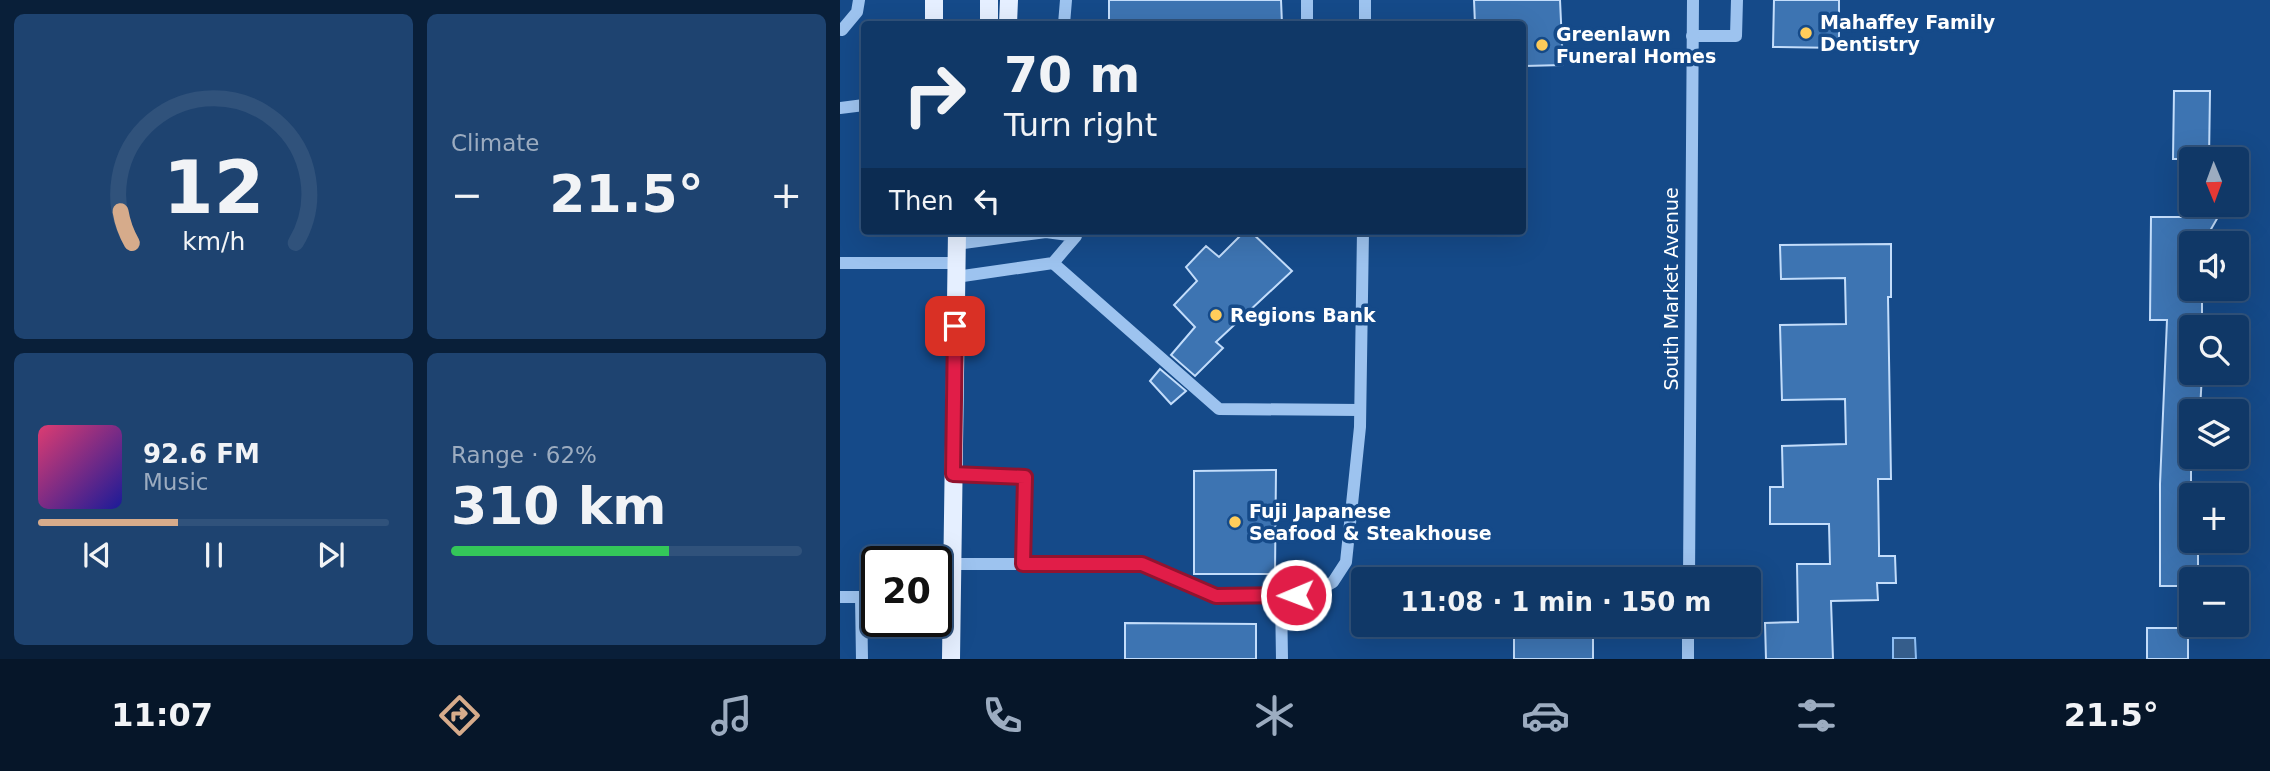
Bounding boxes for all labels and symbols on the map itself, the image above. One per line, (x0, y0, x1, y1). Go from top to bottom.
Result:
place label: Mahaffey Family Dentistry (1820, 11, 1996, 55)
place label: Greenlawn Funeral Homes (1556, 23, 1716, 67)
marker: Mahaffey Family Dentistry (1798, 25, 1814, 41)
marker: Greenlawn Funeral Homes (1534, 37, 1550, 53)
north arrow (2179, 147, 2249, 217)
street label: South Market Avenue (1660, 187, 1682, 391)
pin (925, 296, 985, 356)
place label: Regions Bank (1230, 304, 1376, 326)
marker: Regions Bank (1208, 307, 1224, 323)
place label: Fuji Japanese Seafood & Steakhouse (1249, 500, 1492, 544)
marker: Fuji Japanese Seafood & Steakhouse (1227, 514, 1243, 530)
speed limit sign: 20 (861, 546, 952, 637)
position arrow (1259, 558, 1333, 632)

